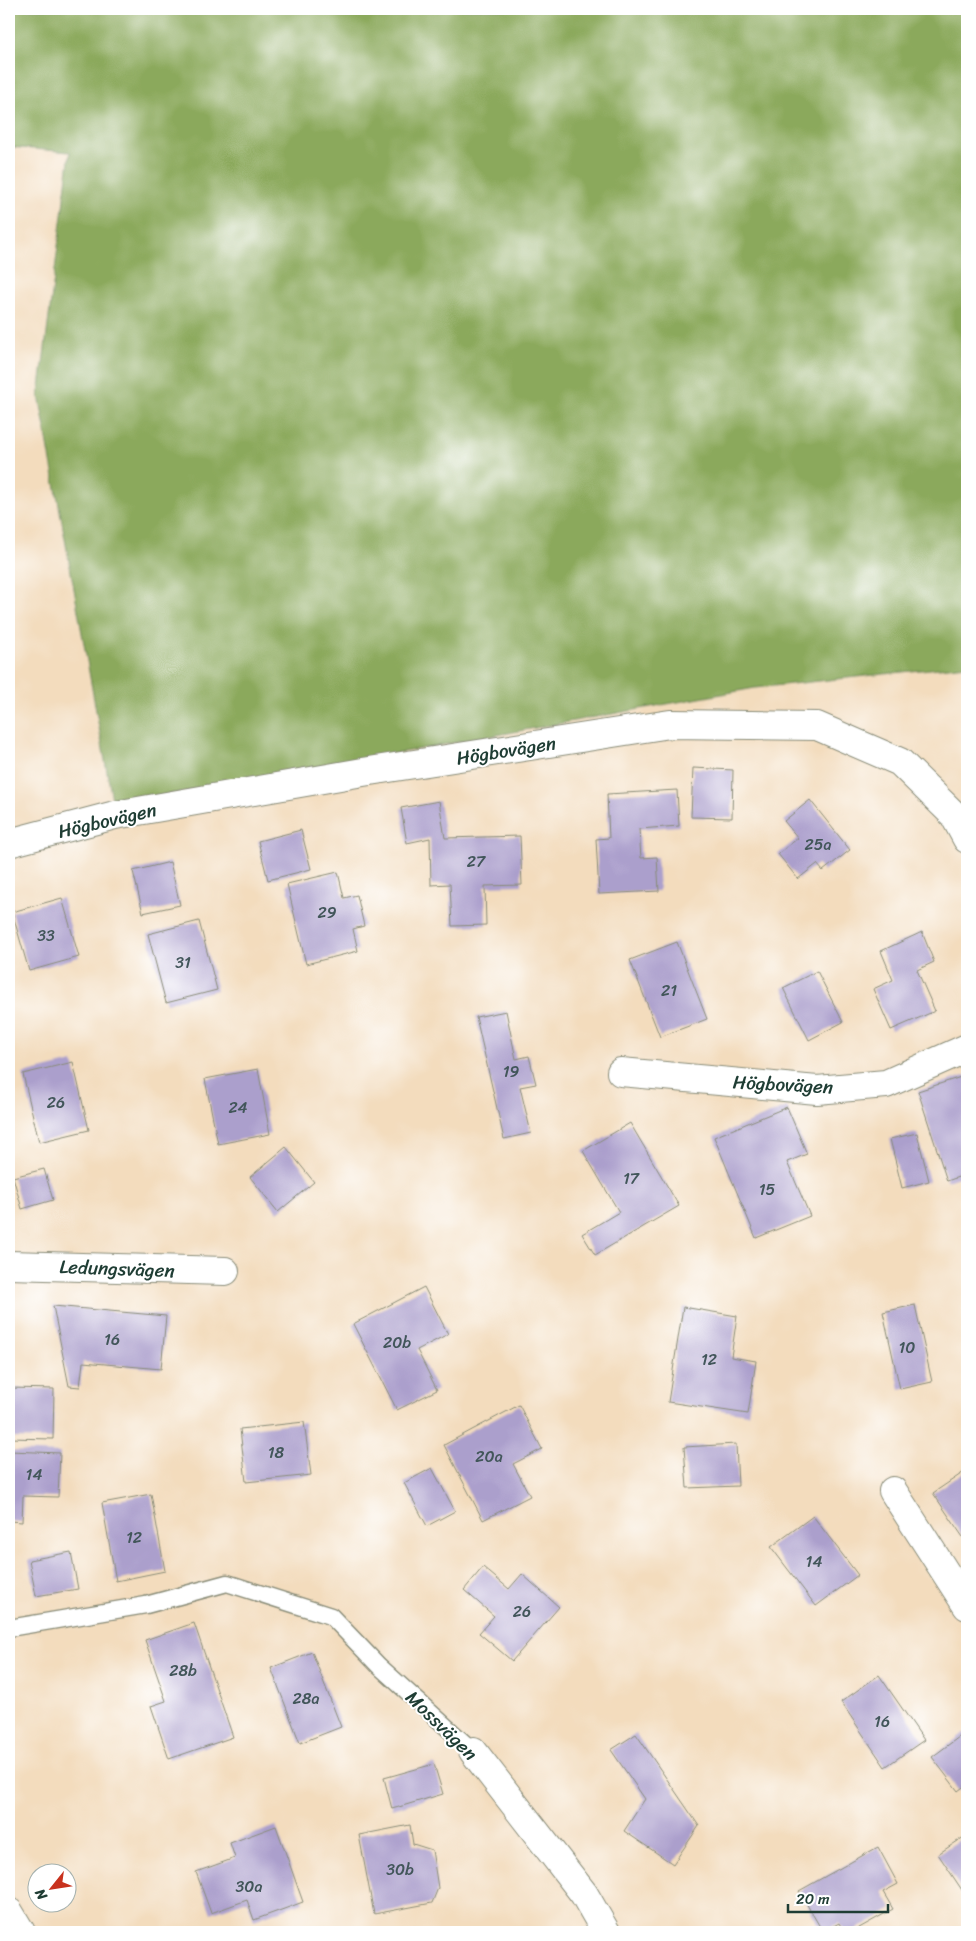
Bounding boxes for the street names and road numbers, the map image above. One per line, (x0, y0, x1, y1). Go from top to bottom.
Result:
street label: Högbovägen (454, 726, 558, 775)
street label: Högbovägen (54, 793, 160, 848)
street label: Högbovägen (732, 1065, 834, 1104)
street label: Ledungsvägen (59, 1250, 175, 1287)
street label: Mossvägen (398, 1682, 486, 1769)

